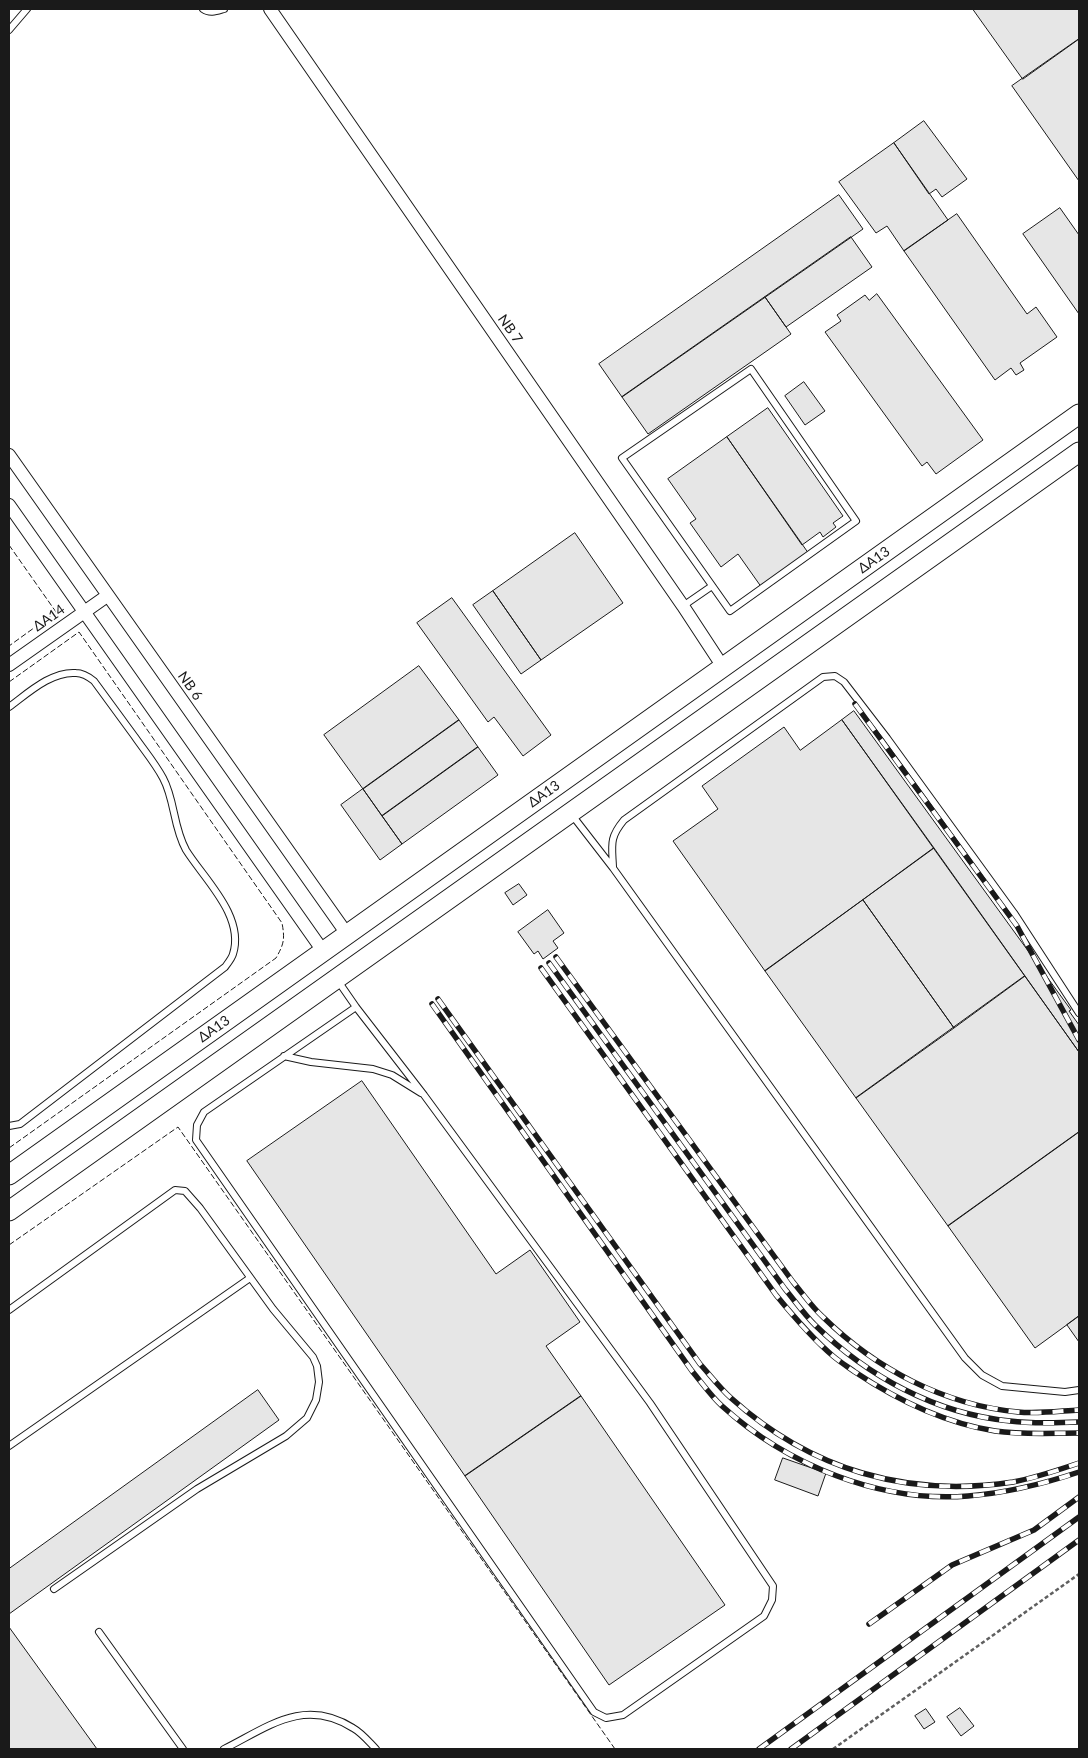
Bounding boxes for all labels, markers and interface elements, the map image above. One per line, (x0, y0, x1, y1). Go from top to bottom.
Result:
street label: ΝΒ 7 (494, 311, 526, 347)
street label: ΔΑ13 (855, 543, 893, 577)
street label: ΔΑ14 (30, 601, 68, 635)
street label: ΝΒ 6 (174, 668, 206, 704)
street label: ΔΑ13 (525, 777, 563, 811)
street label: ΔΑ13 (195, 1012, 233, 1046)

